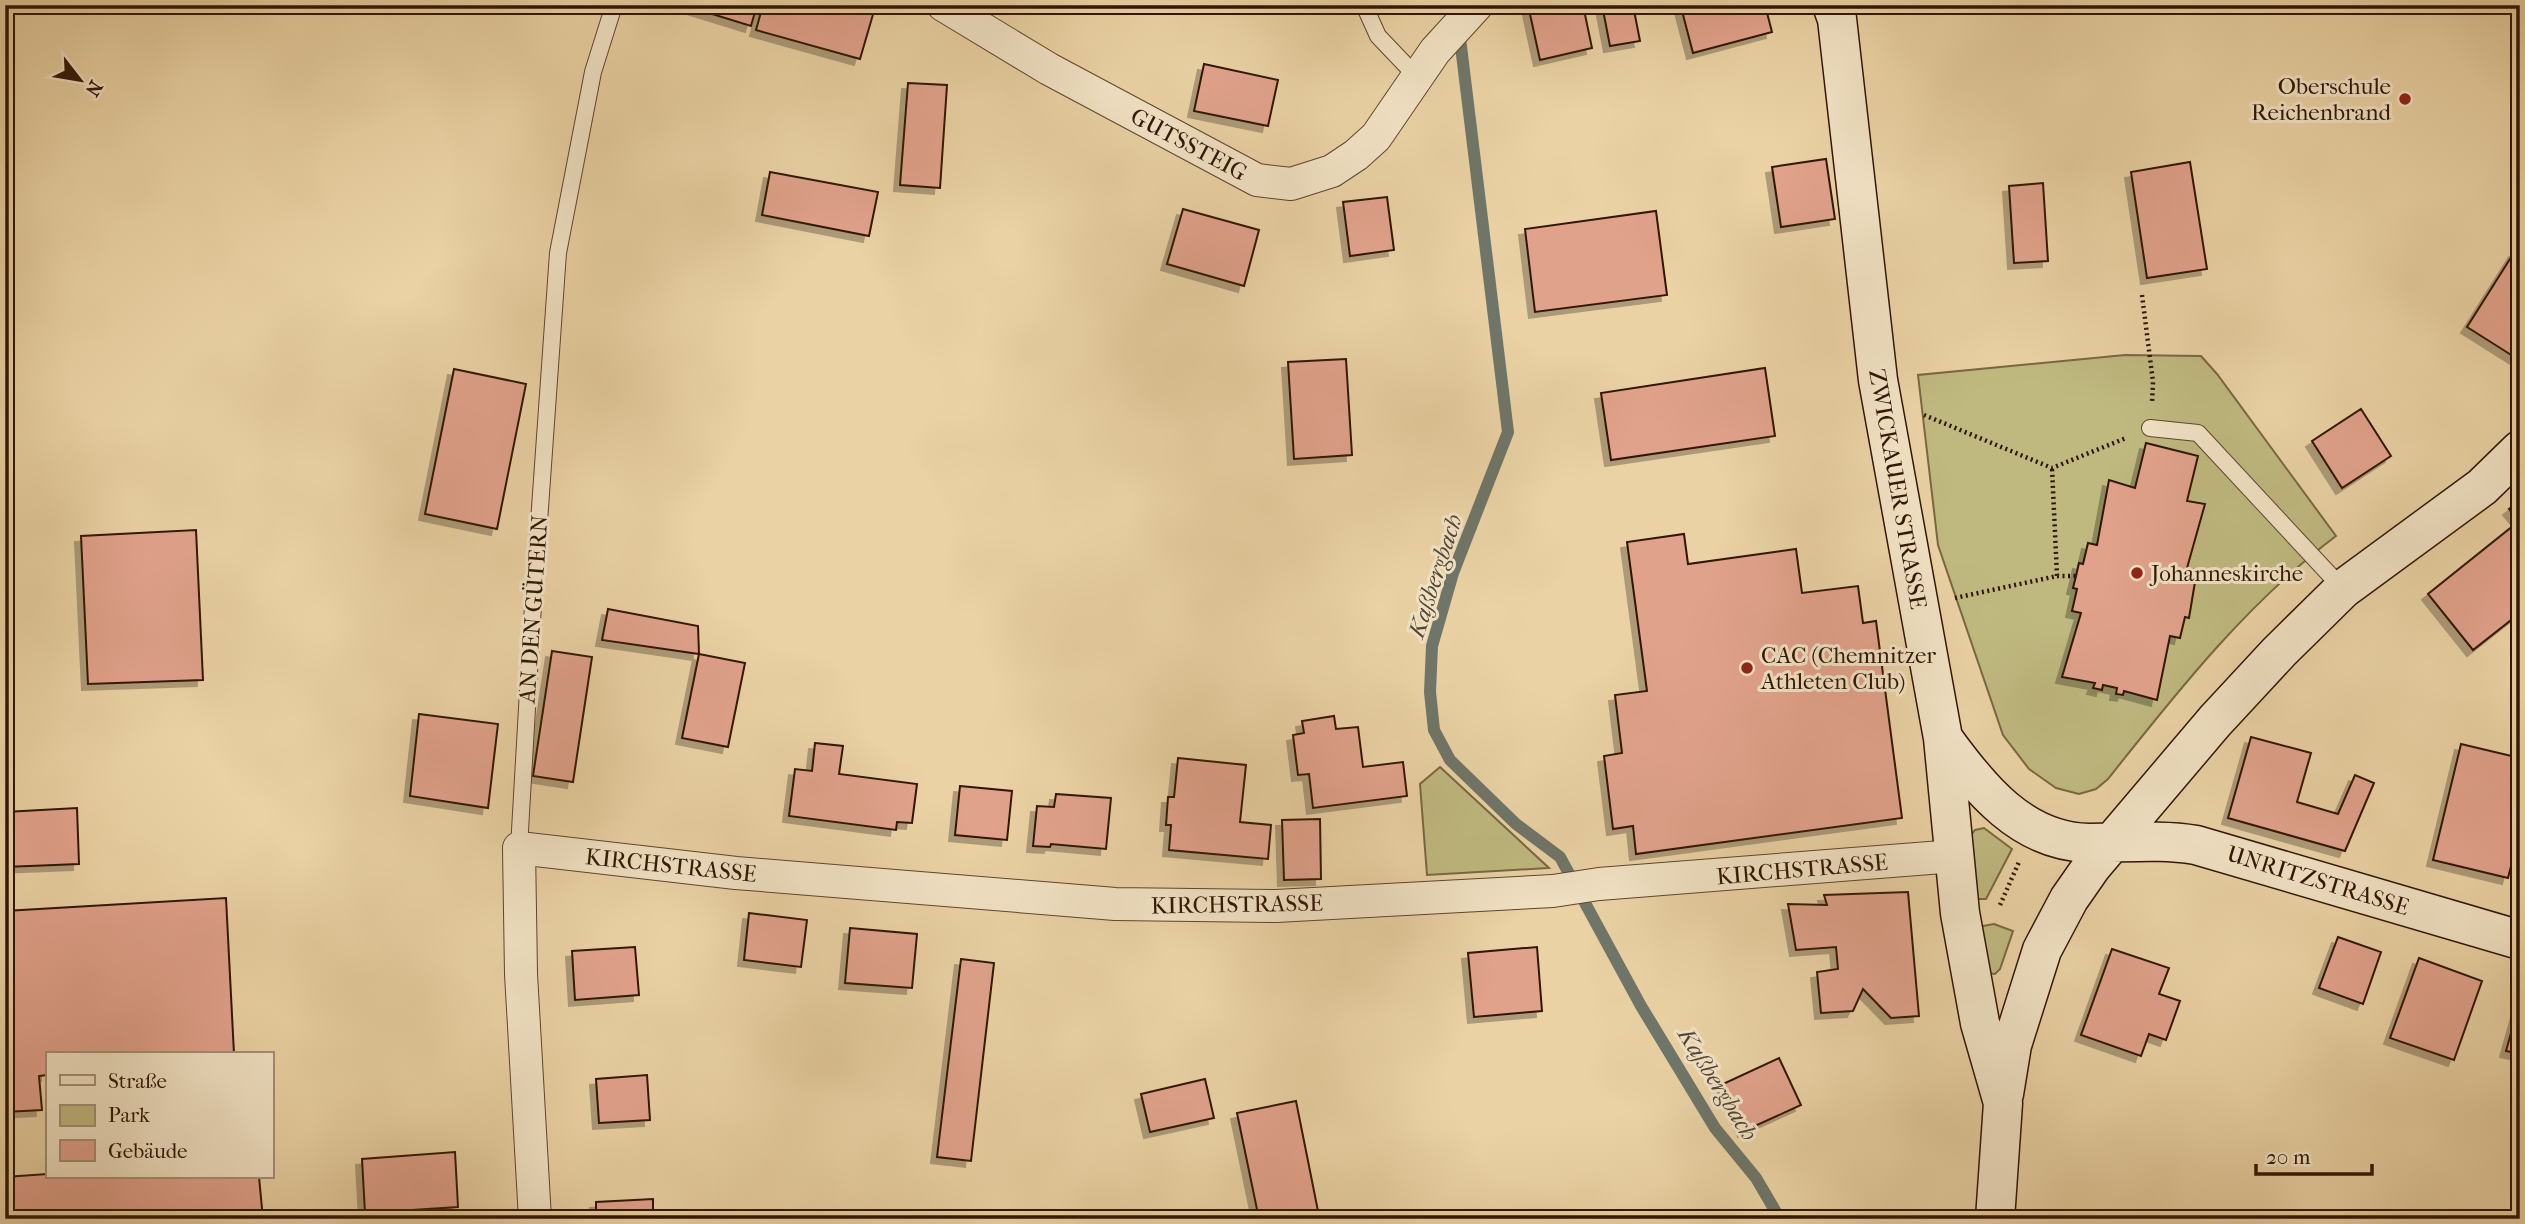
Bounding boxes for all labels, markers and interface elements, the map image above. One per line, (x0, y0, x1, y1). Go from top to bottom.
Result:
north arrow (46, 46, 116, 116)
place label: Oberschule Reichenbrand (2251, 73, 2391, 126)
text: N (80, 76, 107, 101)
marker: Oberschule Reichenbrand (2397, 91, 2413, 107)
street label: GUTSSTEIG (1126, 103, 1252, 186)
street label: ZWICKAUER STRASSE (1863, 367, 1932, 611)
water label: Kaßbergbach (1401, 511, 1468, 643)
street label: AN DEN GÜTERN (513, 514, 554, 705)
place label: Johanneskirche (2149, 560, 2303, 587)
marker: Johanneskirche (2129, 565, 2145, 581)
place label: CAC (Chemnitzer Athleten Club) (1760, 642, 1936, 695)
marker: CAC (Chemnitzer Athleten Club) (1739, 660, 1755, 676)
street label: UNRITZSTRASSE (2224, 840, 2412, 921)
street label: KIRCHSTRASSE (584, 843, 758, 888)
street label: KIRCHSTRASSE (1715, 849, 1889, 890)
street label: KIRCHSTRASSE (1151, 889, 1323, 920)
water label: Kaßbergbach (1671, 1021, 1764, 1146)
legend (46, 1052, 273, 1178)
text: Straße (108, 1069, 167, 1093)
text: Park (108, 1103, 150, 1127)
scale bar (2256, 1133, 2371, 1177)
text: Gebäude (108, 1139, 188, 1163)
text: 20 m (2266, 1145, 2311, 1169)

